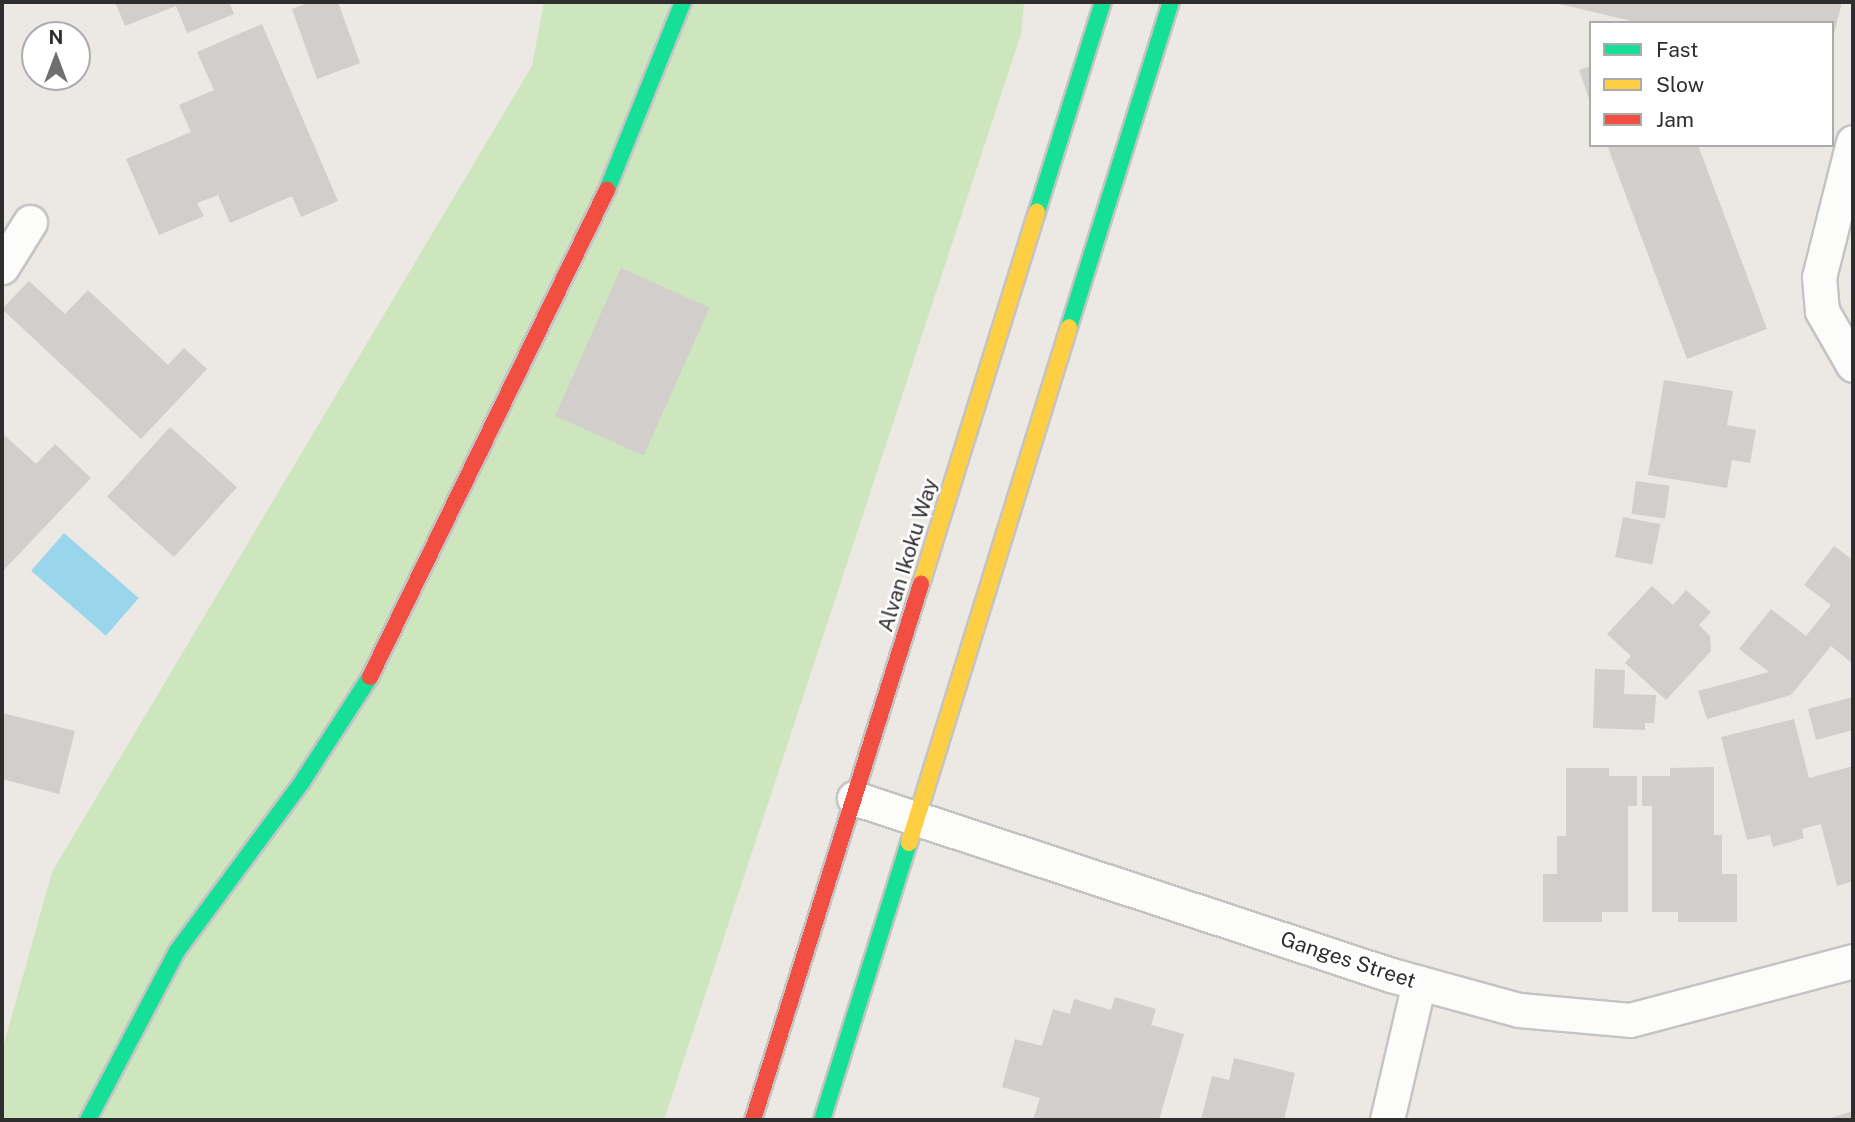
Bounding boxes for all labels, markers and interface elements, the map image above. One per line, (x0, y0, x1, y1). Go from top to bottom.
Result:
north arrow (21, 21, 91, 91)
legend (1589, 21, 1834, 147)
text: N (49, 26, 63, 48)
text: Fast (1656, 37, 1698, 62)
text: Slow (1656, 72, 1704, 97)
text: Jam (1656, 107, 1694, 132)
street label: Alvan Ikoku Way (873, 475, 943, 635)
street label: Ganges Street (1277, 926, 1419, 994)

